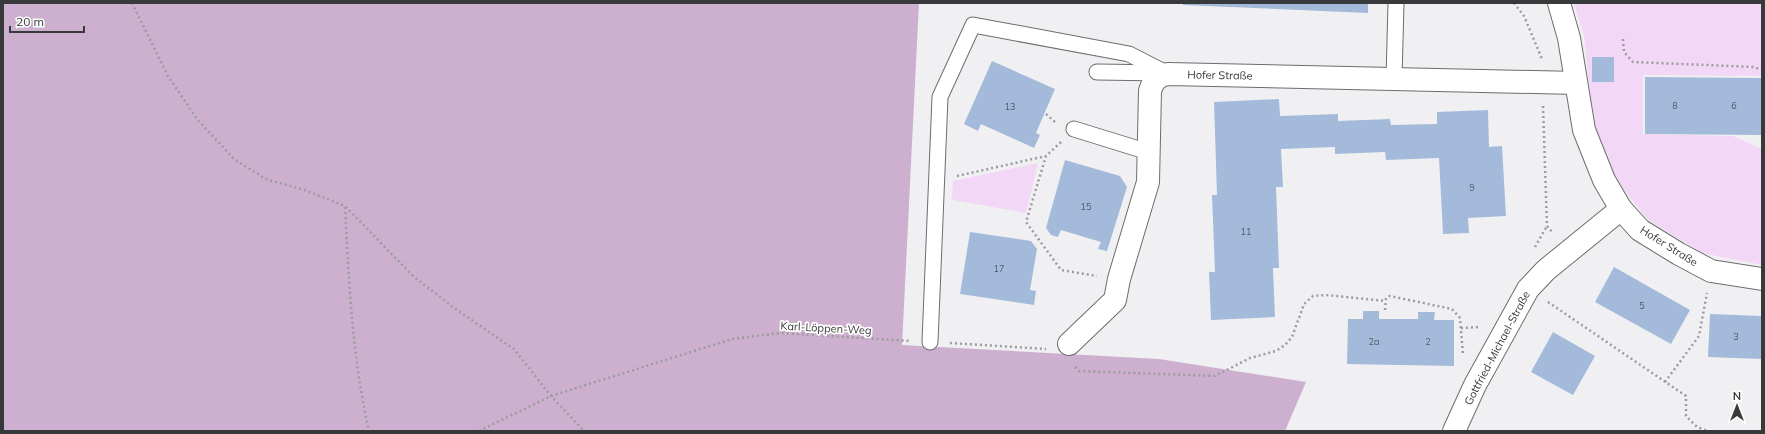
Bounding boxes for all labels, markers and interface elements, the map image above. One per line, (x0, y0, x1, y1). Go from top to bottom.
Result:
scale bar (10, 8, 84, 34)
text: 20 m (16, 14, 44, 29)
street label: Hofer Straße (1187, 67, 1253, 83)
house number: 8 (1672, 100, 1678, 111)
house number: 6 (1731, 100, 1737, 111)
house number: 13 (1005, 101, 1015, 112)
house number: 9 (1469, 182, 1475, 193)
house number: 15 (1081, 201, 1092, 212)
street label: Hofer Straße (1638, 223, 1700, 269)
house number: 11 (1241, 226, 1251, 237)
house number: 17 (994, 263, 1004, 274)
street label: Gottfried-Michael-Straße (1461, 289, 1533, 407)
house number: 5 (1639, 300, 1645, 311)
street label: Karl-Löppen-Weg (780, 319, 872, 337)
house number: 3 (1733, 331, 1739, 342)
house number: 2a (1369, 336, 1379, 347)
house number: 2 (1425, 336, 1431, 347)
north arrow (1717, 386, 1757, 426)
text: N (1733, 389, 1741, 403)

